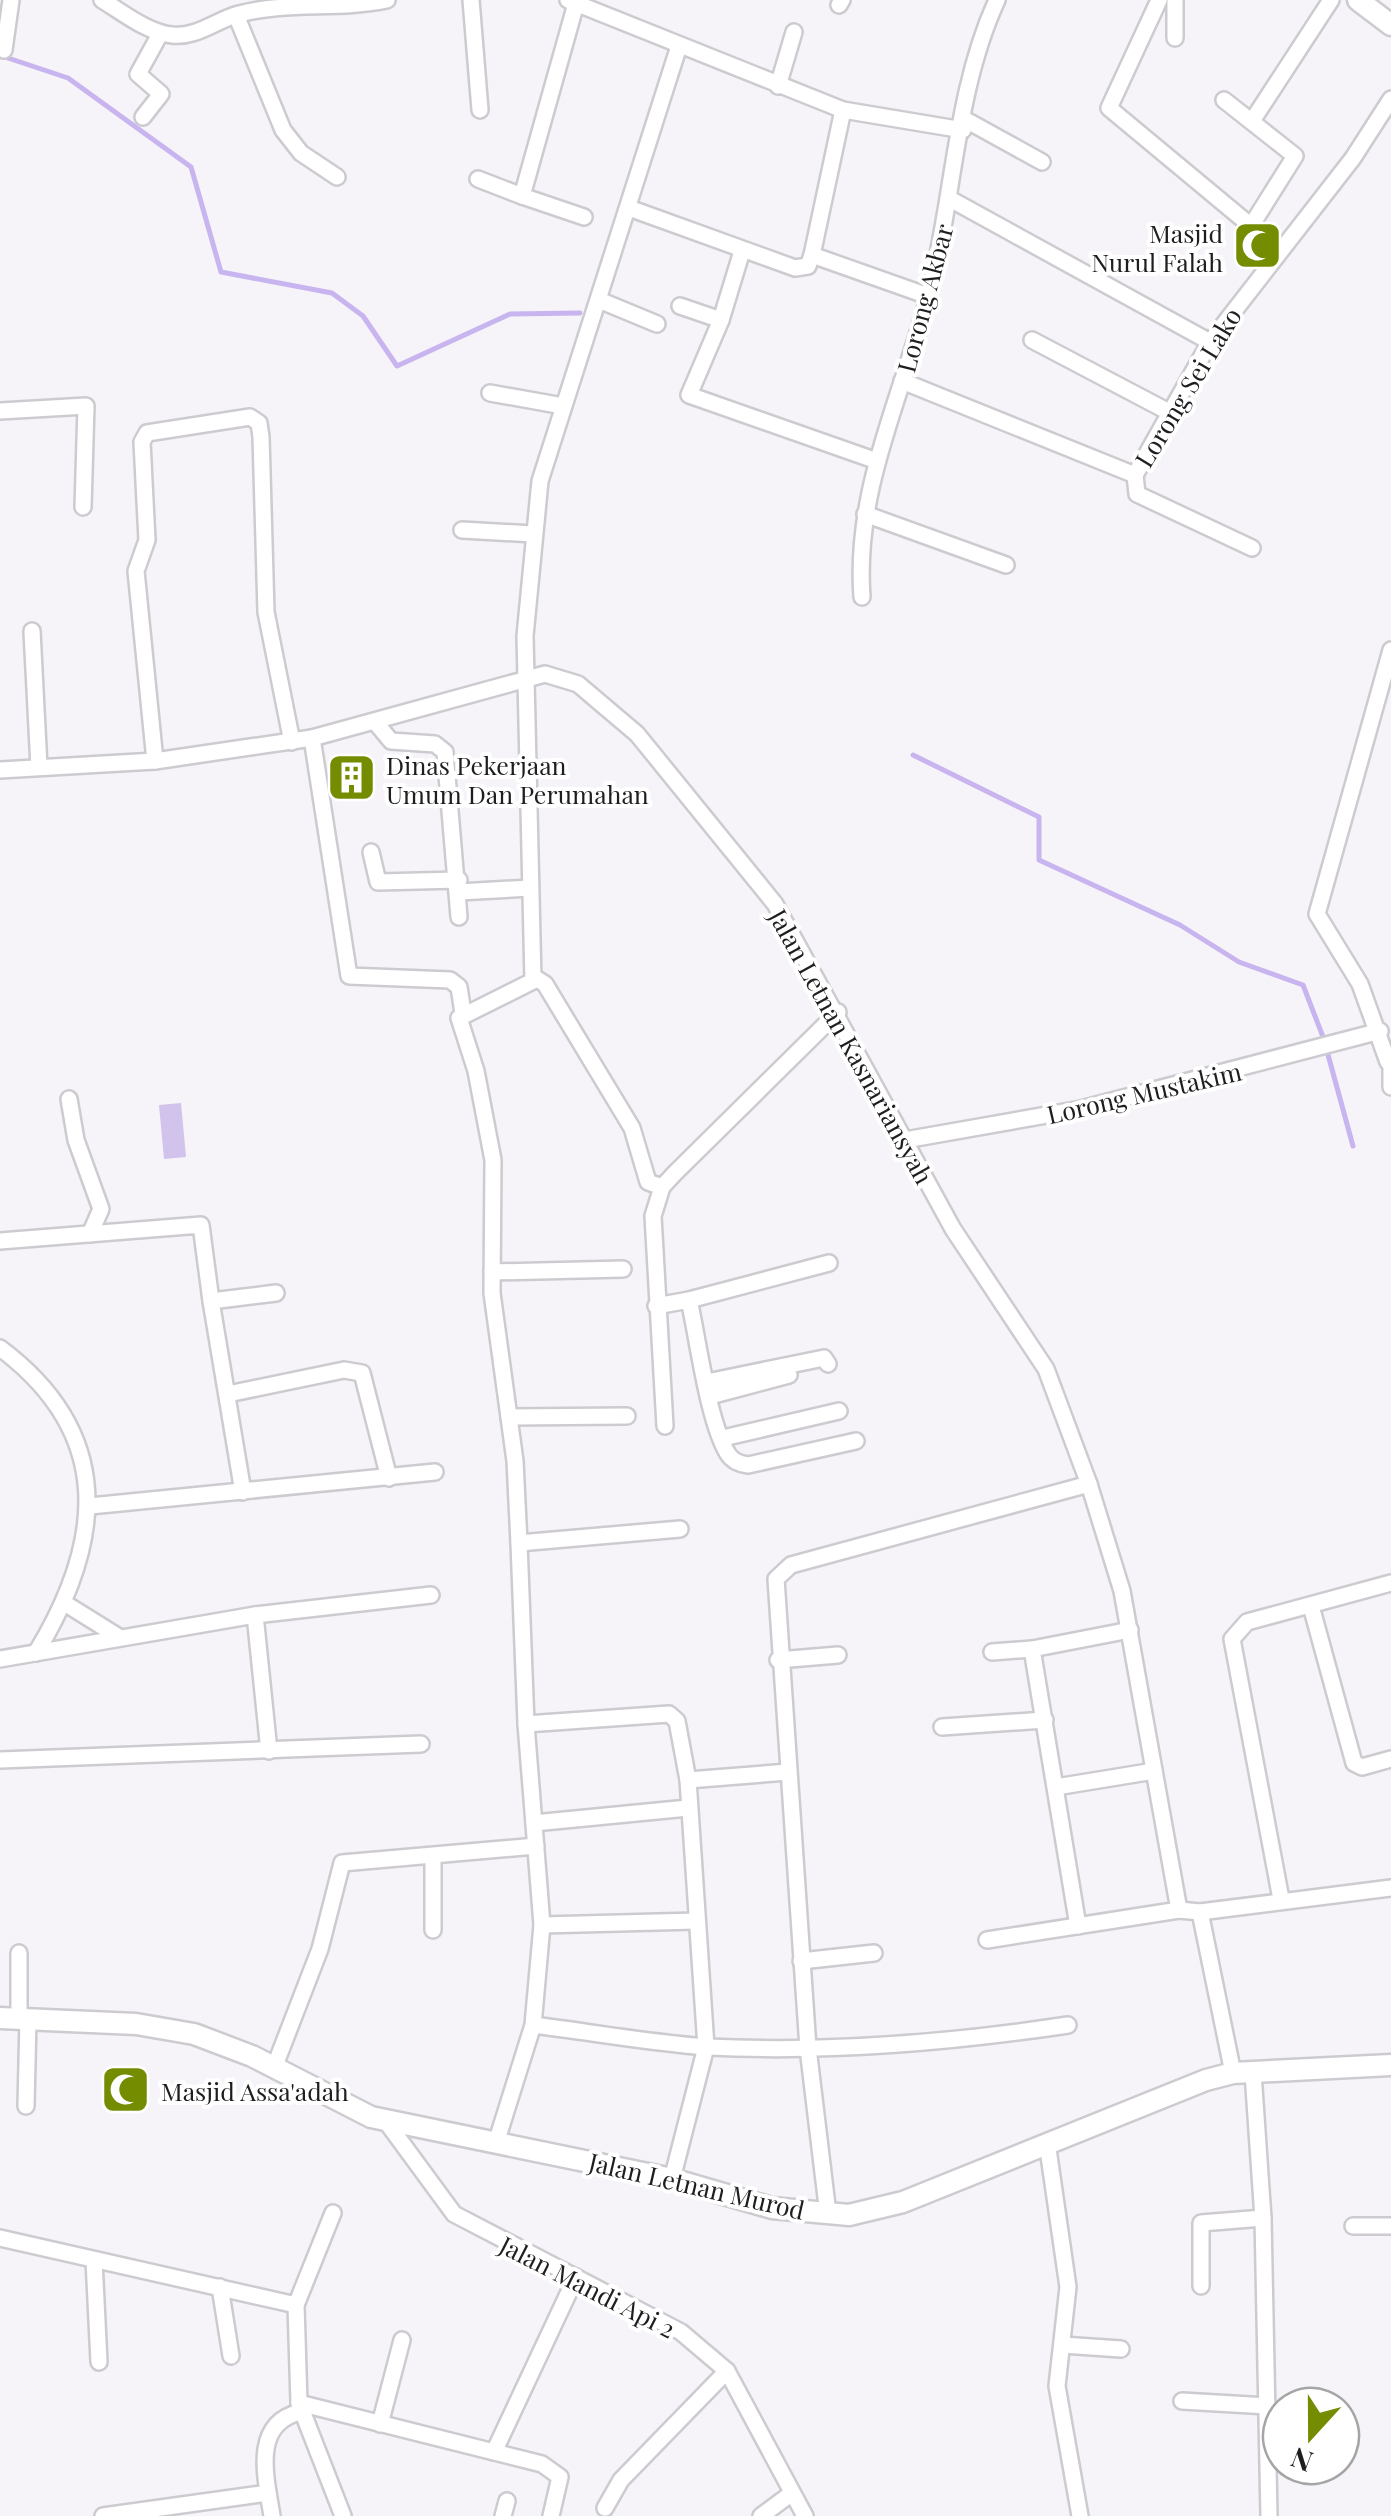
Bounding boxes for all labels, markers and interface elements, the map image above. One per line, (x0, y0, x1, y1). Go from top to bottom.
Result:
place label: Masjid Nurul Falah (1092, 216, 1223, 278)
street label: Lorong Akbar (888, 220, 960, 376)
mosque icon: Masjid Nurul Falah (1232, 220, 1284, 272)
street label: Lorong Sei Lako (1126, 301, 1248, 473)
place label: Dinas Pekerjaan Umum Dan Perumahan (386, 748, 649, 810)
building icon: Dinas Pekerjaan Umum Dan Perumahan (325, 752, 377, 804)
street label: Jalan Letnan Kasnariansyah (762, 902, 942, 1190)
street label: Lorong Mustakim (1044, 1054, 1244, 1130)
mosque icon: Masjid Assa'adah (100, 2064, 152, 2116)
place label: Masjid Assa'adah (161, 2074, 349, 2107)
street label: Jalan Letnan Murod (585, 2144, 808, 2226)
street label: Jalan Mandi Api 2 (494, 2227, 681, 2344)
north arrow (1261, 2386, 1361, 2486)
text: N (1285, 2440, 1318, 2482)

